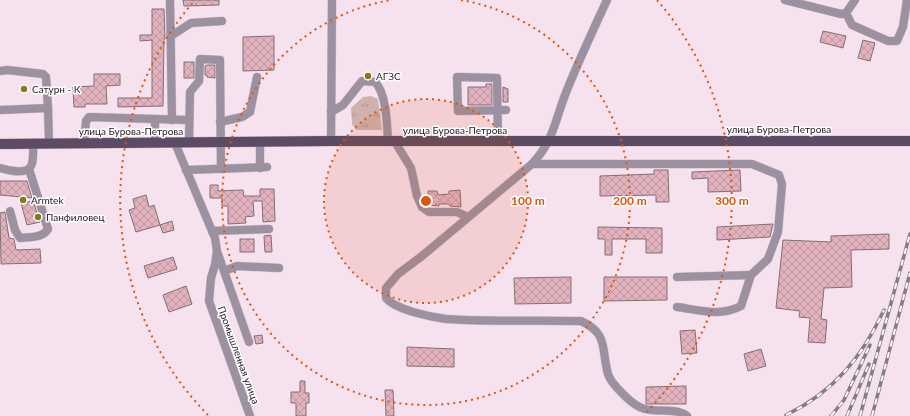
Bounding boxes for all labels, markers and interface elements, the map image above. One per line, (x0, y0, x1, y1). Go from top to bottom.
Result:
place label: АГЗС (376, 70, 401, 82)
marker: АГЗС (363, 71, 373, 81)
place label: Сатурн - К (32, 83, 81, 95)
marker: Сатурн - К (19, 84, 29, 94)
street label: улица Бурова-Петрова (727, 123, 831, 135)
street label: улица Бурова-Петрова (403, 124, 507, 136)
street label: улица Бурова-Петрова (79, 125, 183, 137)
text: 100 m (511, 193, 545, 208)
text: 200 m (613, 193, 647, 208)
text: 300 m (715, 193, 749, 208)
place label: Armtek (31, 194, 64, 206)
centre of rings (419, 194, 433, 208)
marker: Armtek (18, 195, 28, 205)
place label: Панфиловец (46, 211, 104, 223)
marker: Панфиловец (33, 212, 43, 222)
street label: Промышленная улица (216, 304, 262, 406)

